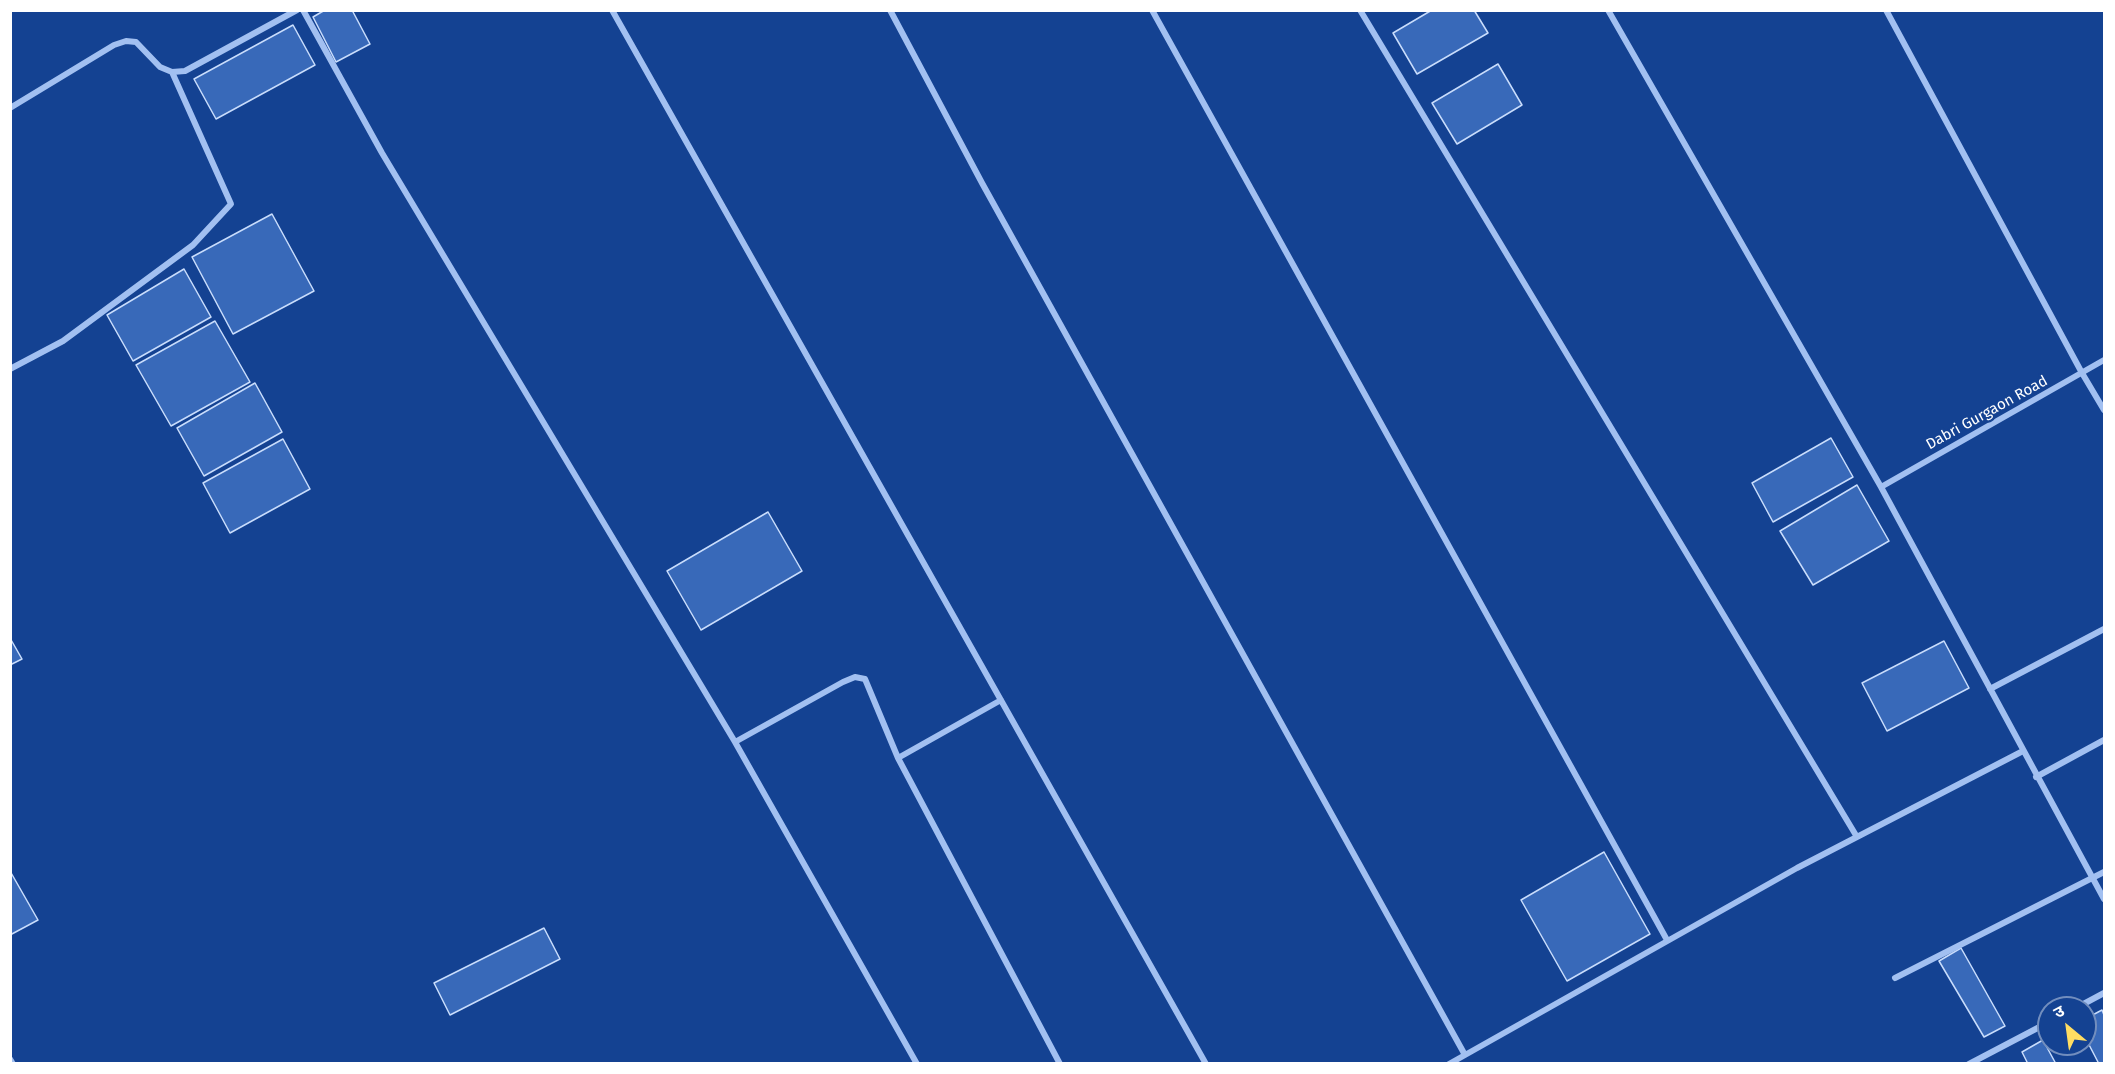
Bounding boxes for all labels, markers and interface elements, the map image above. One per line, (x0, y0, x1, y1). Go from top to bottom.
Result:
street label: Dabri Gurgaon Road (1923, 372, 2051, 454)
north arrow (2037, 996, 2097, 1056)
text: उ (2050, 1001, 2068, 1022)

